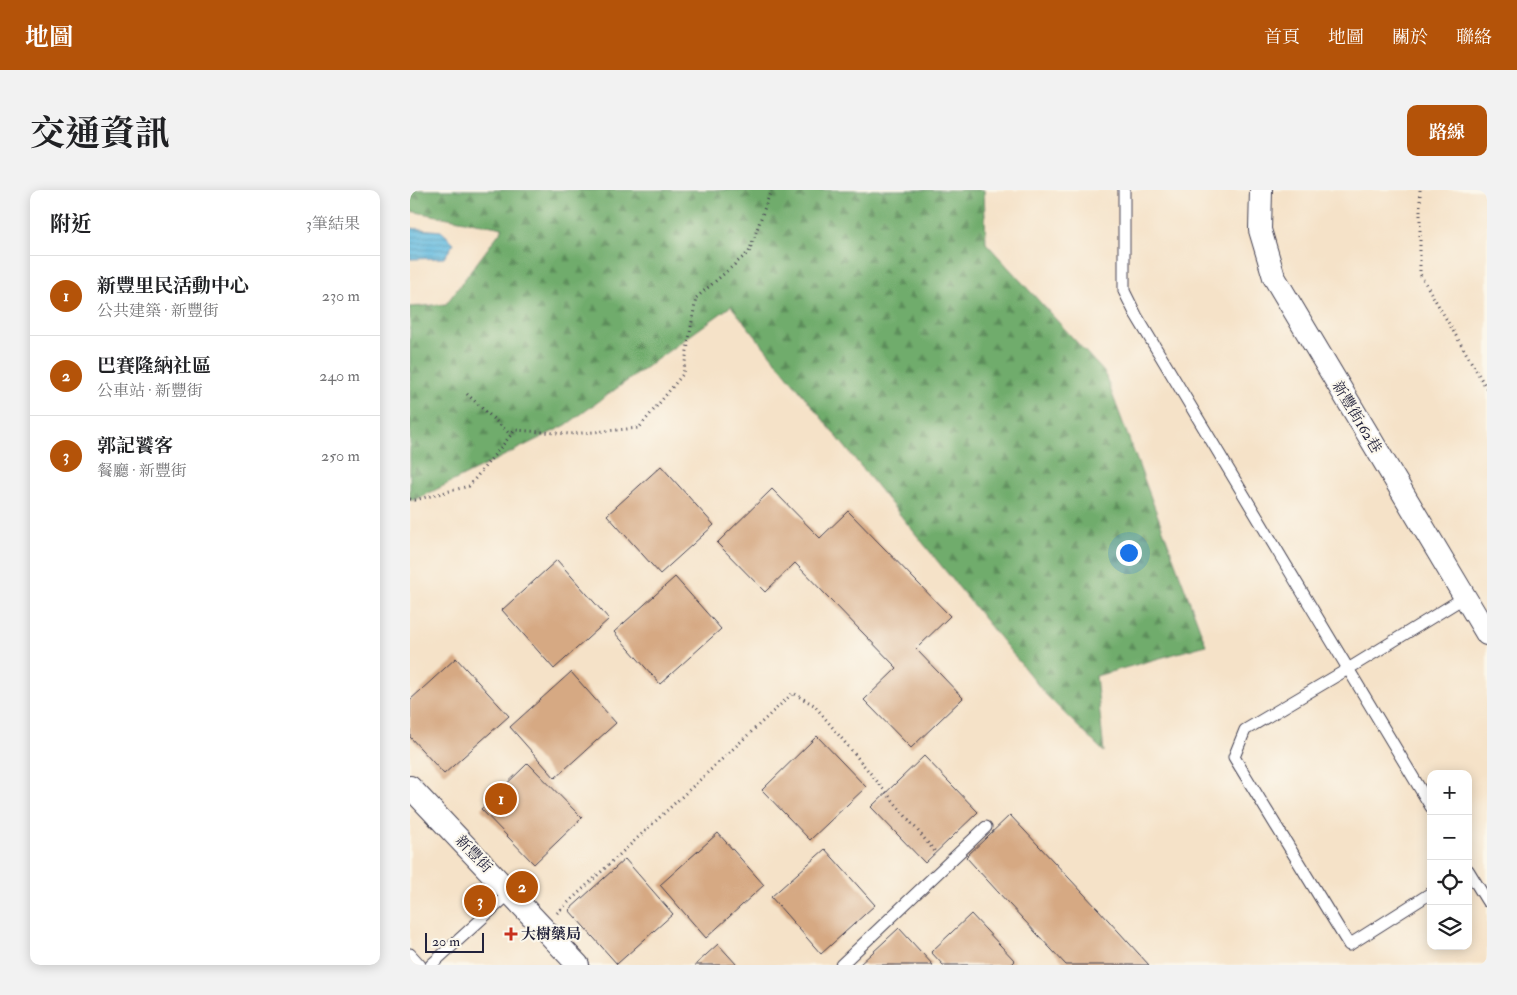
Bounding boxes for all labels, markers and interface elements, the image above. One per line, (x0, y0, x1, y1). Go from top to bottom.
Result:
text: 地圖 (25, 22, 73, 53)
text: 首頁 (1264, 26, 1300, 49)
text: 地圖 (1328, 26, 1364, 49)
text: 關於 (1392, 26, 1428, 49)
text: 聯絡 (1456, 26, 1492, 49)
button: 路線 (1407, 105, 1487, 156)
text: 交通資訊 (30, 112, 170, 156)
text: 附近 (50, 211, 92, 238)
text: 3筆結果 (306, 214, 360, 234)
text: 新豐里民活動中心 (97, 274, 249, 298)
text: 1 (63, 286, 69, 306)
text: 230 m (322, 286, 360, 306)
text: 公共建築 · 新豐街 (97, 301, 219, 321)
text: 巴賽隆納社區 (97, 354, 211, 378)
text: 2 (62, 366, 70, 386)
text: 240 m (319, 366, 360, 386)
street label: 新豐街162巷 (1328, 378, 1385, 457)
text: 公車站 · 新豐街 (97, 381, 203, 401)
text: 郭記饕客 (97, 434, 173, 458)
text: 3 (63, 446, 69, 466)
text: 250 m (321, 446, 360, 466)
text: 餐廳 · 新豐街 (97, 461, 187, 481)
your location (1116, 540, 1142, 566)
map controls (1427, 770, 1472, 950)
button: + (1427, 770, 1472, 815)
pin: 1 (485, 780, 517, 818)
button: − (1427, 815, 1472, 860)
street label: 新豐街 (451, 832, 496, 877)
button: locate (1427, 860, 1472, 905)
pin: 2 (506, 868, 538, 906)
pin: 3 (464, 882, 496, 920)
button: layers (1427, 905, 1472, 950)
place label: 大樹藥局 (521, 925, 581, 944)
marker: 大樹藥局 (505, 928, 517, 940)
scale bar (425, 930, 484, 953)
text: 20 m (432, 933, 460, 950)

